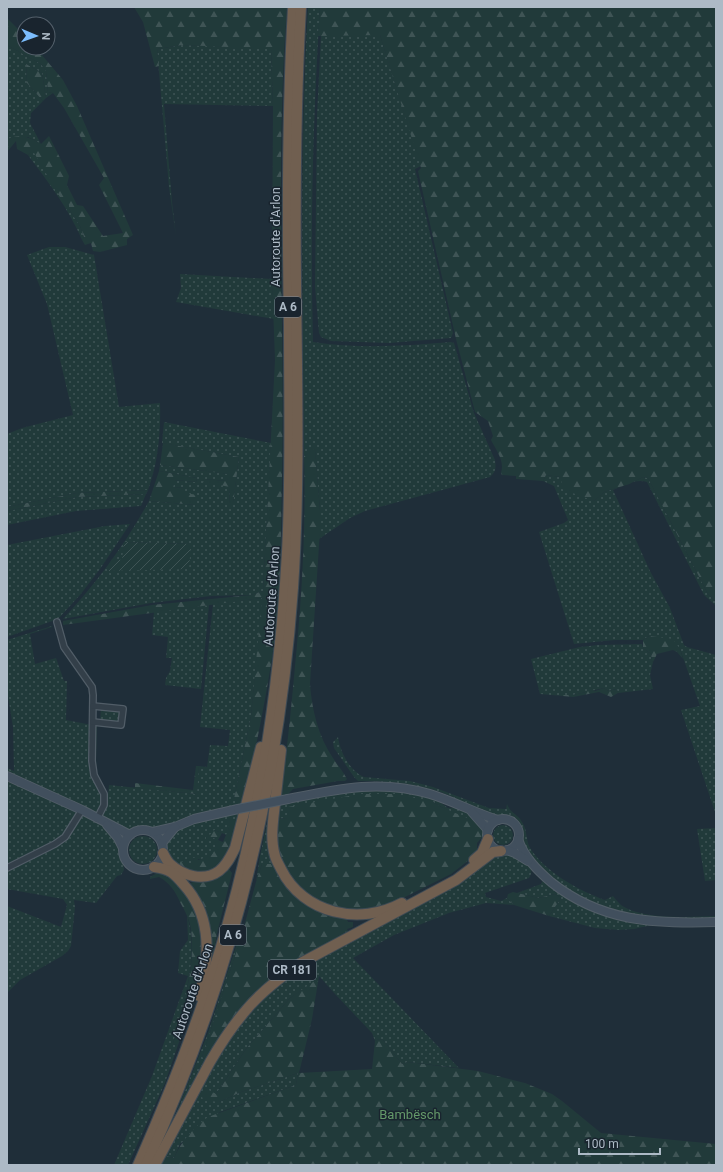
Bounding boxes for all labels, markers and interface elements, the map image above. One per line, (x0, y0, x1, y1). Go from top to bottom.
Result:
north arrow (16, 16, 56, 56)
text: N (39, 32, 52, 41)
street label: Autoroute d'Arlon (268, 187, 283, 287)
road number: A 6 (275, 297, 301, 317)
street label: Autoroute d'Arlon (261, 546, 282, 646)
road number: A 6 (220, 925, 246, 945)
street label: Autoroute d'Arlon (169, 942, 216, 1041)
road number: CR 181 (268, 960, 316, 980)
park label: Bambësch (379, 1107, 441, 1122)
scale bar (579, 1130, 660, 1156)
text: 100 m (585, 1137, 619, 1151)

